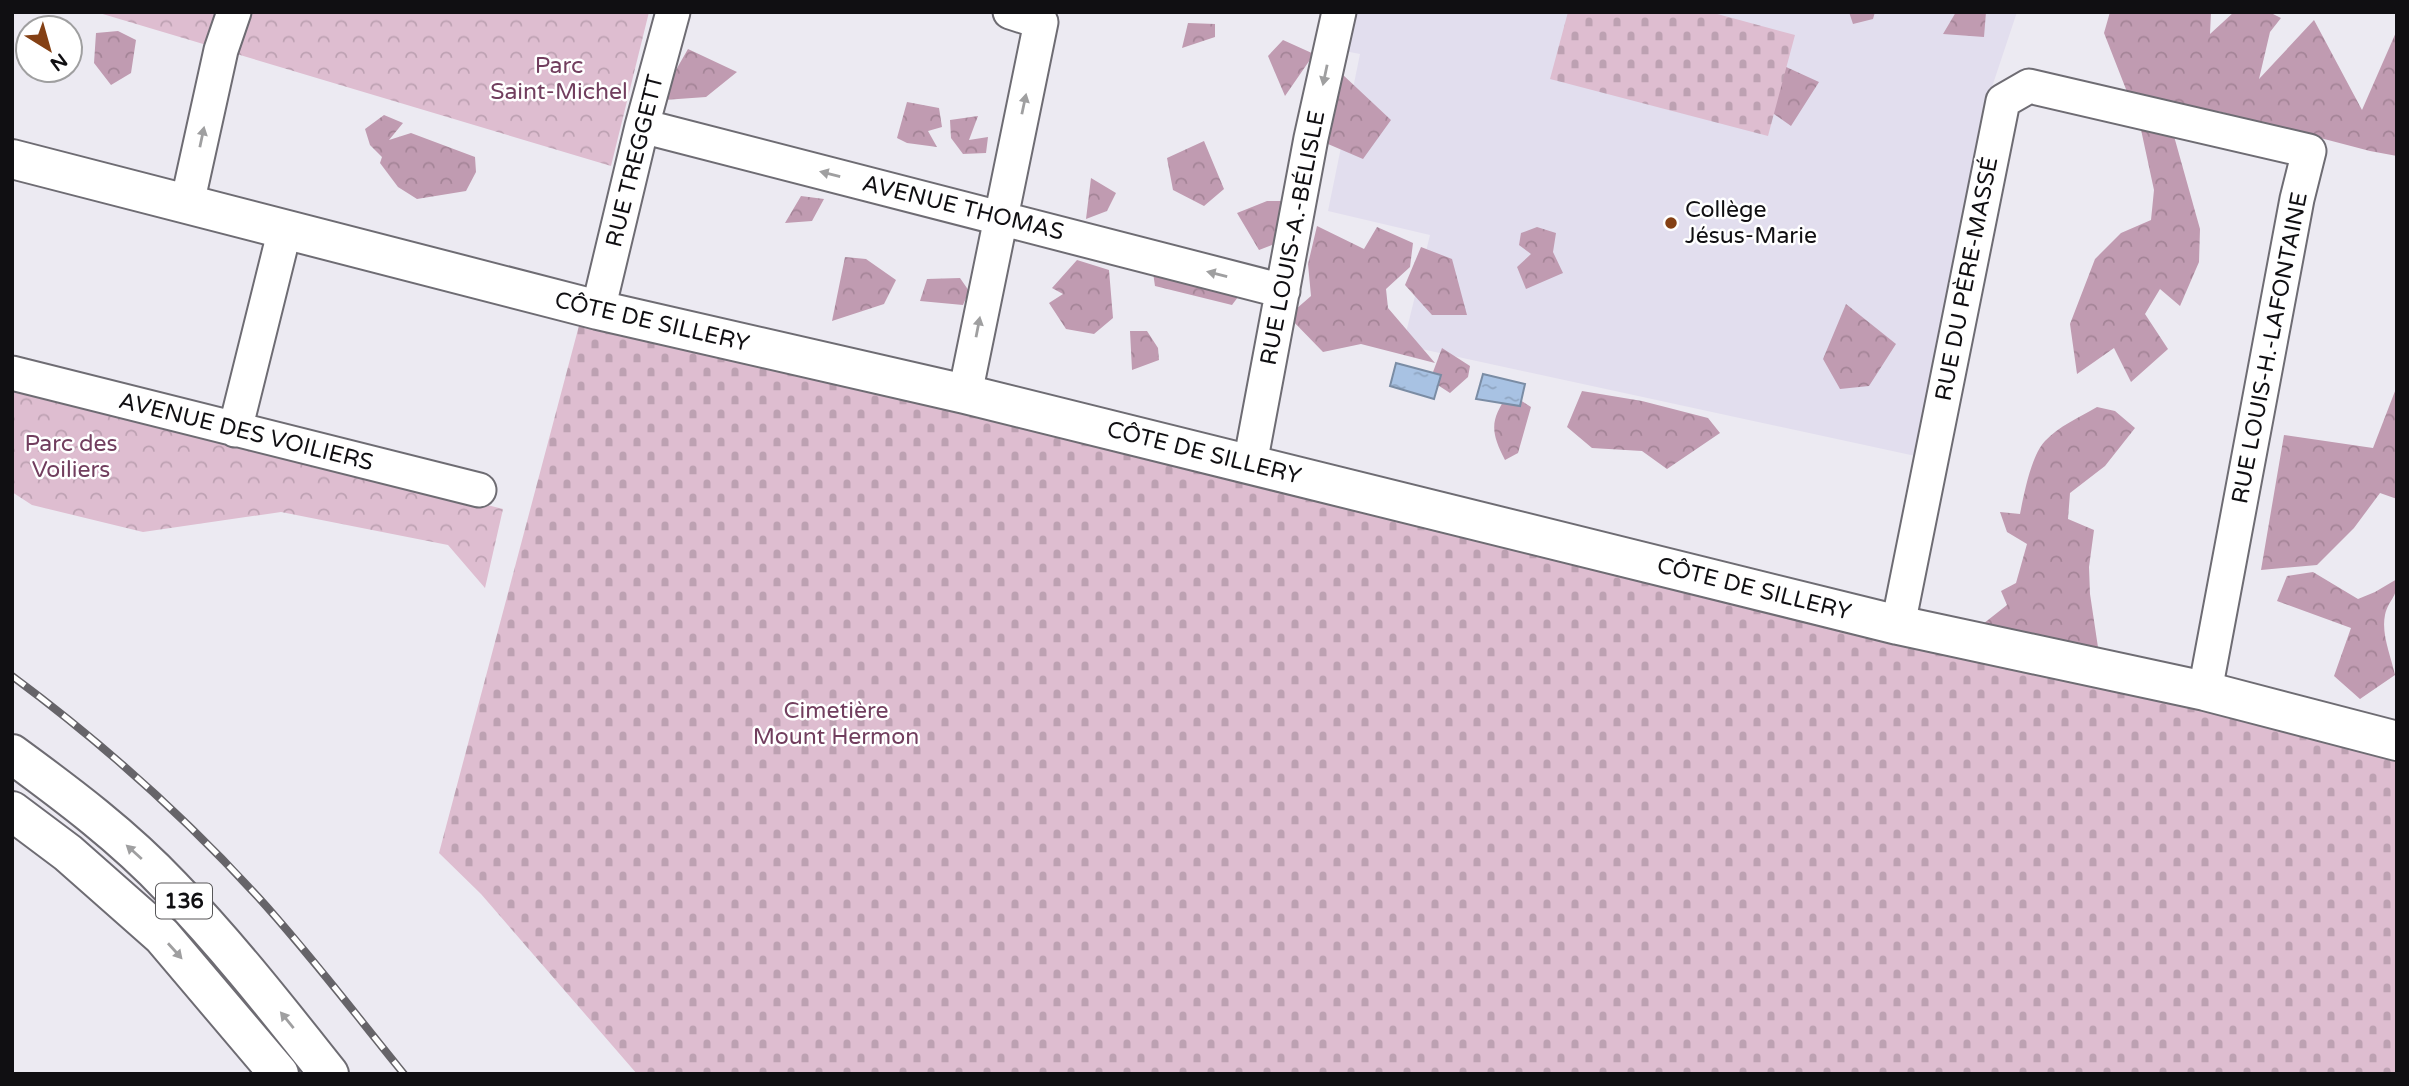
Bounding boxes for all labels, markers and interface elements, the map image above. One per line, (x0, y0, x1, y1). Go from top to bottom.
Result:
north arrow (14, 14, 84, 84)
text: N (46, 48, 71, 75)
park label: Parc Saint-Michel (490, 52, 628, 106)
one-way arrow (1319, 64, 1330, 86)
street label: RUE TREGGETT (600, 72, 670, 250)
one-way arrow (1018, 93, 1029, 115)
street label: RUE LOUIS-A.-BÉLISLE (1255, 108, 1331, 368)
one-way arrow (197, 126, 208, 148)
street label: RUE DU PÈRE-MASSÉ (1930, 155, 2004, 403)
one-way arrow (819, 168, 841, 179)
street label: AVENUE THOMAS (859, 169, 1067, 247)
street label: RUE LOUIS-H.-LAFONTAINE (2226, 190, 2314, 506)
place label: Collège Jésus-Marie (1685, 196, 1817, 250)
marker: Collège Jésus-Marie (1663, 215, 1679, 231)
one-way arrow (1206, 268, 1228, 279)
street label: CÔTE DE SILLERY (552, 286, 752, 358)
one-way arrow (973, 316, 984, 338)
street label: AVENUE DES VOILIERS (116, 387, 376, 477)
street label: CÔTE DE SILLERY (1104, 415, 1304, 491)
park label: Parc des Voiliers (24, 430, 118, 484)
street label: CÔTE DE SILLERY (1654, 551, 1854, 627)
park label: Cimetière Mount Hermon (753, 697, 919, 751)
one-way arrow (125, 844, 143, 860)
road number: 136 (156, 884, 212, 918)
one-way arrow (167, 942, 183, 960)
one-way arrow (280, 1012, 295, 1029)

